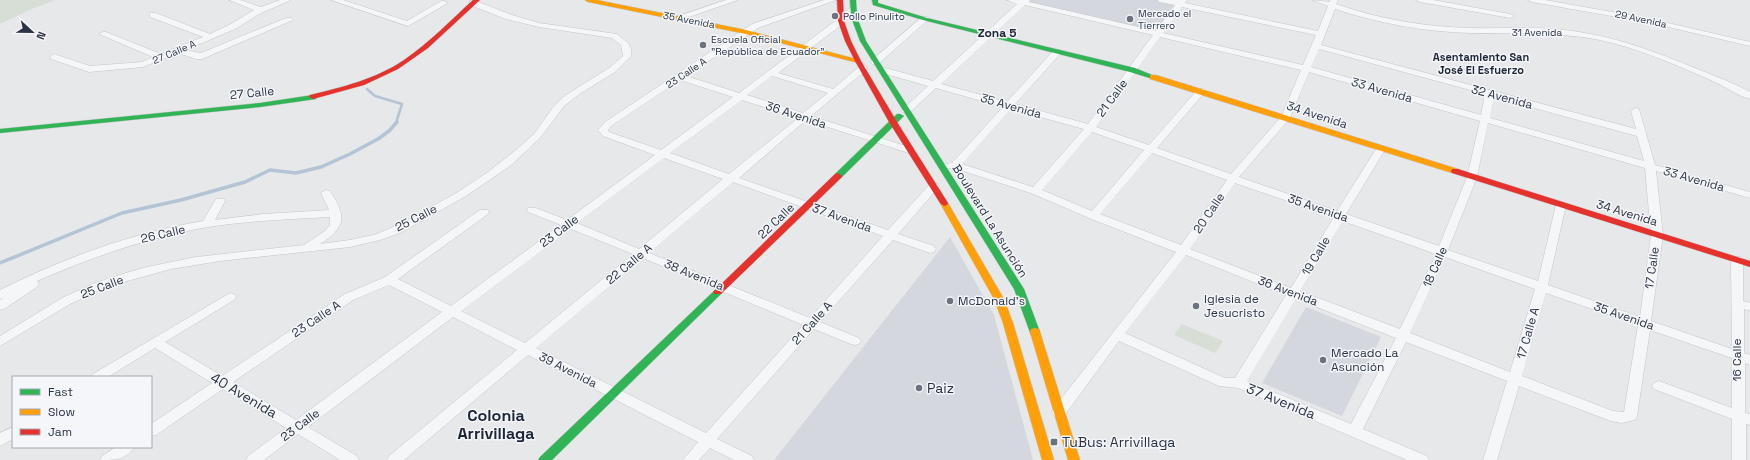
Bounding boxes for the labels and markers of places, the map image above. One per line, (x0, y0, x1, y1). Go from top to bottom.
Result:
place label: Mercado el Tierrero (1138, 7, 1191, 32)
place label: Pollo Pinulito (843, 10, 905, 23)
marker: Pollo Pinulito (830, 11, 840, 21)
marker: Mercado el Tierrero (1125, 14, 1135, 24)
place label: Escuela Oficial "República de Ecuador" (711, 33, 825, 58)
marker: Escuela Oficial "República de Ecuador" (698, 40, 708, 50)
place label: Iglesia de Jesucristo (1204, 291, 1265, 321)
place label: McDonald's (958, 293, 1025, 309)
marker: McDonald's (945, 296, 955, 306)
marker: Iglesia de Jesucristo (1191, 301, 1201, 311)
place label: Mercado La Asunción (1331, 345, 1398, 375)
marker: Mercado La Asunción (1318, 355, 1328, 365)
place label: Paiz (927, 379, 954, 397)
marker: Paiz (914, 383, 924, 393)
place label: TuBus: Arrivillaga (1062, 433, 1175, 451)
marker: TuBus: Arrivillaga (1049, 437, 1059, 447)

